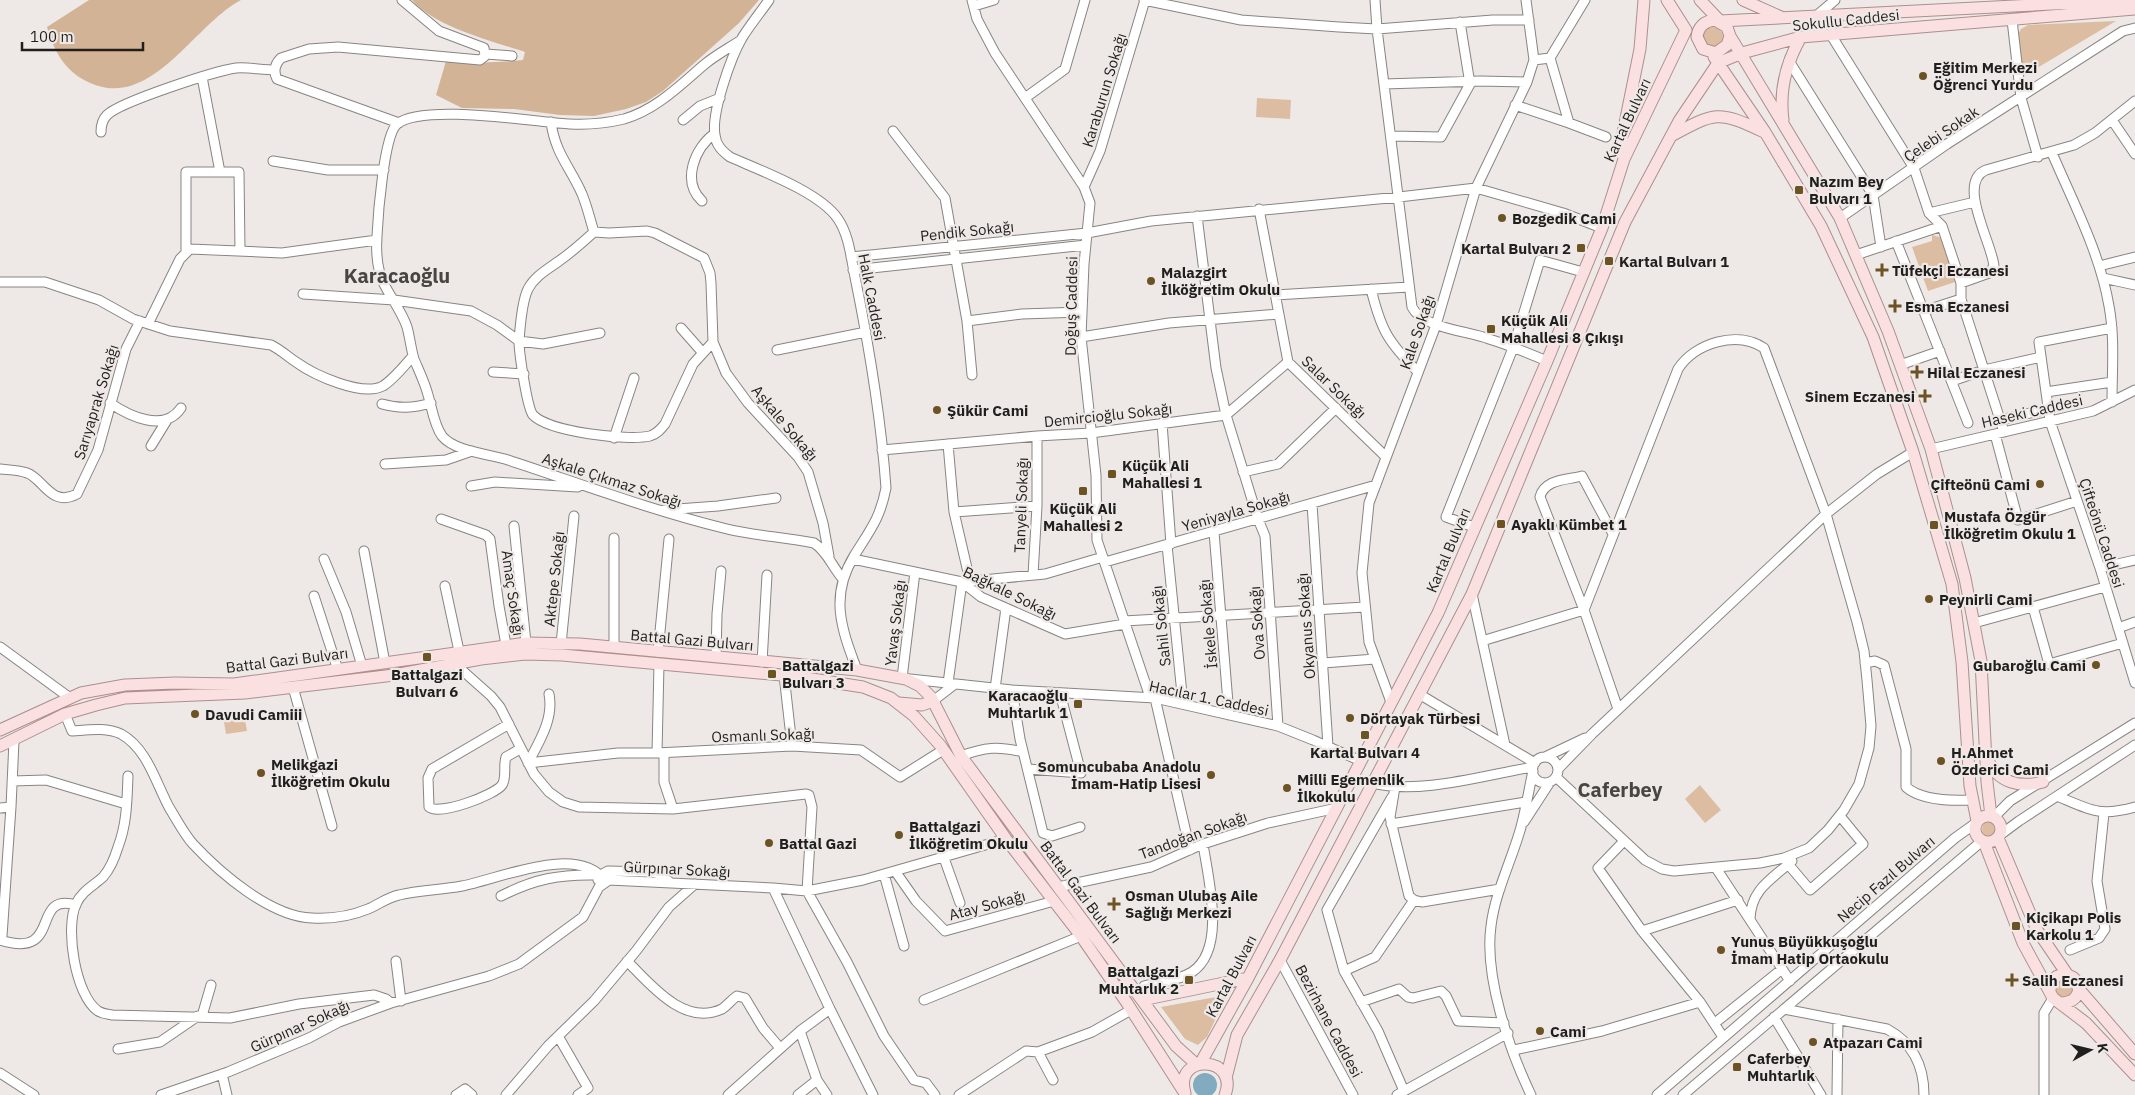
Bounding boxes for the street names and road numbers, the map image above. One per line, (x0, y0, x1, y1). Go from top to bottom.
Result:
street label: Sokullu Caddesi (1792, 5, 1900, 35)
street label: Karaburun Sokağı (1078, 30, 1130, 150)
street label: Kartal Bulvarı (1599, 75, 1655, 165)
street label: Çelebi Sokak (1900, 102, 1982, 166)
street label: Pendik Sokağı (919, 217, 1015, 245)
street label: Halk Caddesi (854, 252, 890, 342)
street label: Doğuş Caddesi (1061, 256, 1081, 356)
street label: Kale Sokağı (1395, 292, 1439, 372)
street label: Sarıyaprak Sokağı (69, 342, 123, 462)
street label: Salar Sokağı (1298, 352, 1370, 422)
street label: Aşkale Sokağı (748, 381, 822, 465)
street label: Haseki Caddesi (1980, 390, 2084, 432)
street label: Demircioğlu Sokağı (1043, 399, 1173, 431)
street label: Aşkale Çıkmaz Sokağı (540, 448, 684, 512)
street label: Tanyeli Sokağı (1010, 457, 1032, 553)
street label: Çifteönü Caddesi (2075, 476, 2129, 590)
street label: Yeniyayla Sokağı (1180, 486, 1292, 536)
street label: Kartal Bulvarı (1422, 505, 1474, 595)
street label: Aktepe Sokağı (540, 530, 568, 628)
street label: Amaç Sokağı (498, 549, 528, 637)
street label: Bağkale Sokağı (960, 562, 1060, 624)
street label: Okyanus Sokağı (1293, 572, 1319, 680)
street label: İskele Sokağı (1195, 578, 1221, 670)
street label: Yavaş Sokağı (880, 579, 910, 667)
street label: Sahil Sokağı (1147, 585, 1175, 667)
street label: Ova Sokağı (1245, 585, 1269, 661)
street label: Battal Gazi Bulvarı (630, 625, 754, 655)
street label: Battal Gazi Bulvarı (225, 643, 349, 677)
street label: Hacılar 1. Caddesi (1148, 676, 1270, 720)
street label: Osmanlı Sokağı (711, 724, 815, 746)
street label: Tandoğan Sokağı (1136, 807, 1250, 863)
street label: Necip Fazıl Bulvarı (1833, 831, 1939, 927)
street label: Battal Gazi Bulvarı (1036, 837, 1126, 947)
street label: Gürpınar Sokağı (623, 857, 731, 881)
street label: Atay Sokağı (947, 886, 1027, 924)
street label: Kartal Bulvarı (1201, 932, 1261, 1020)
street label: Bezirhane Caddesi (1291, 961, 1367, 1081)
street label: Gürpınar Sokağı (247, 996, 353, 1056)

